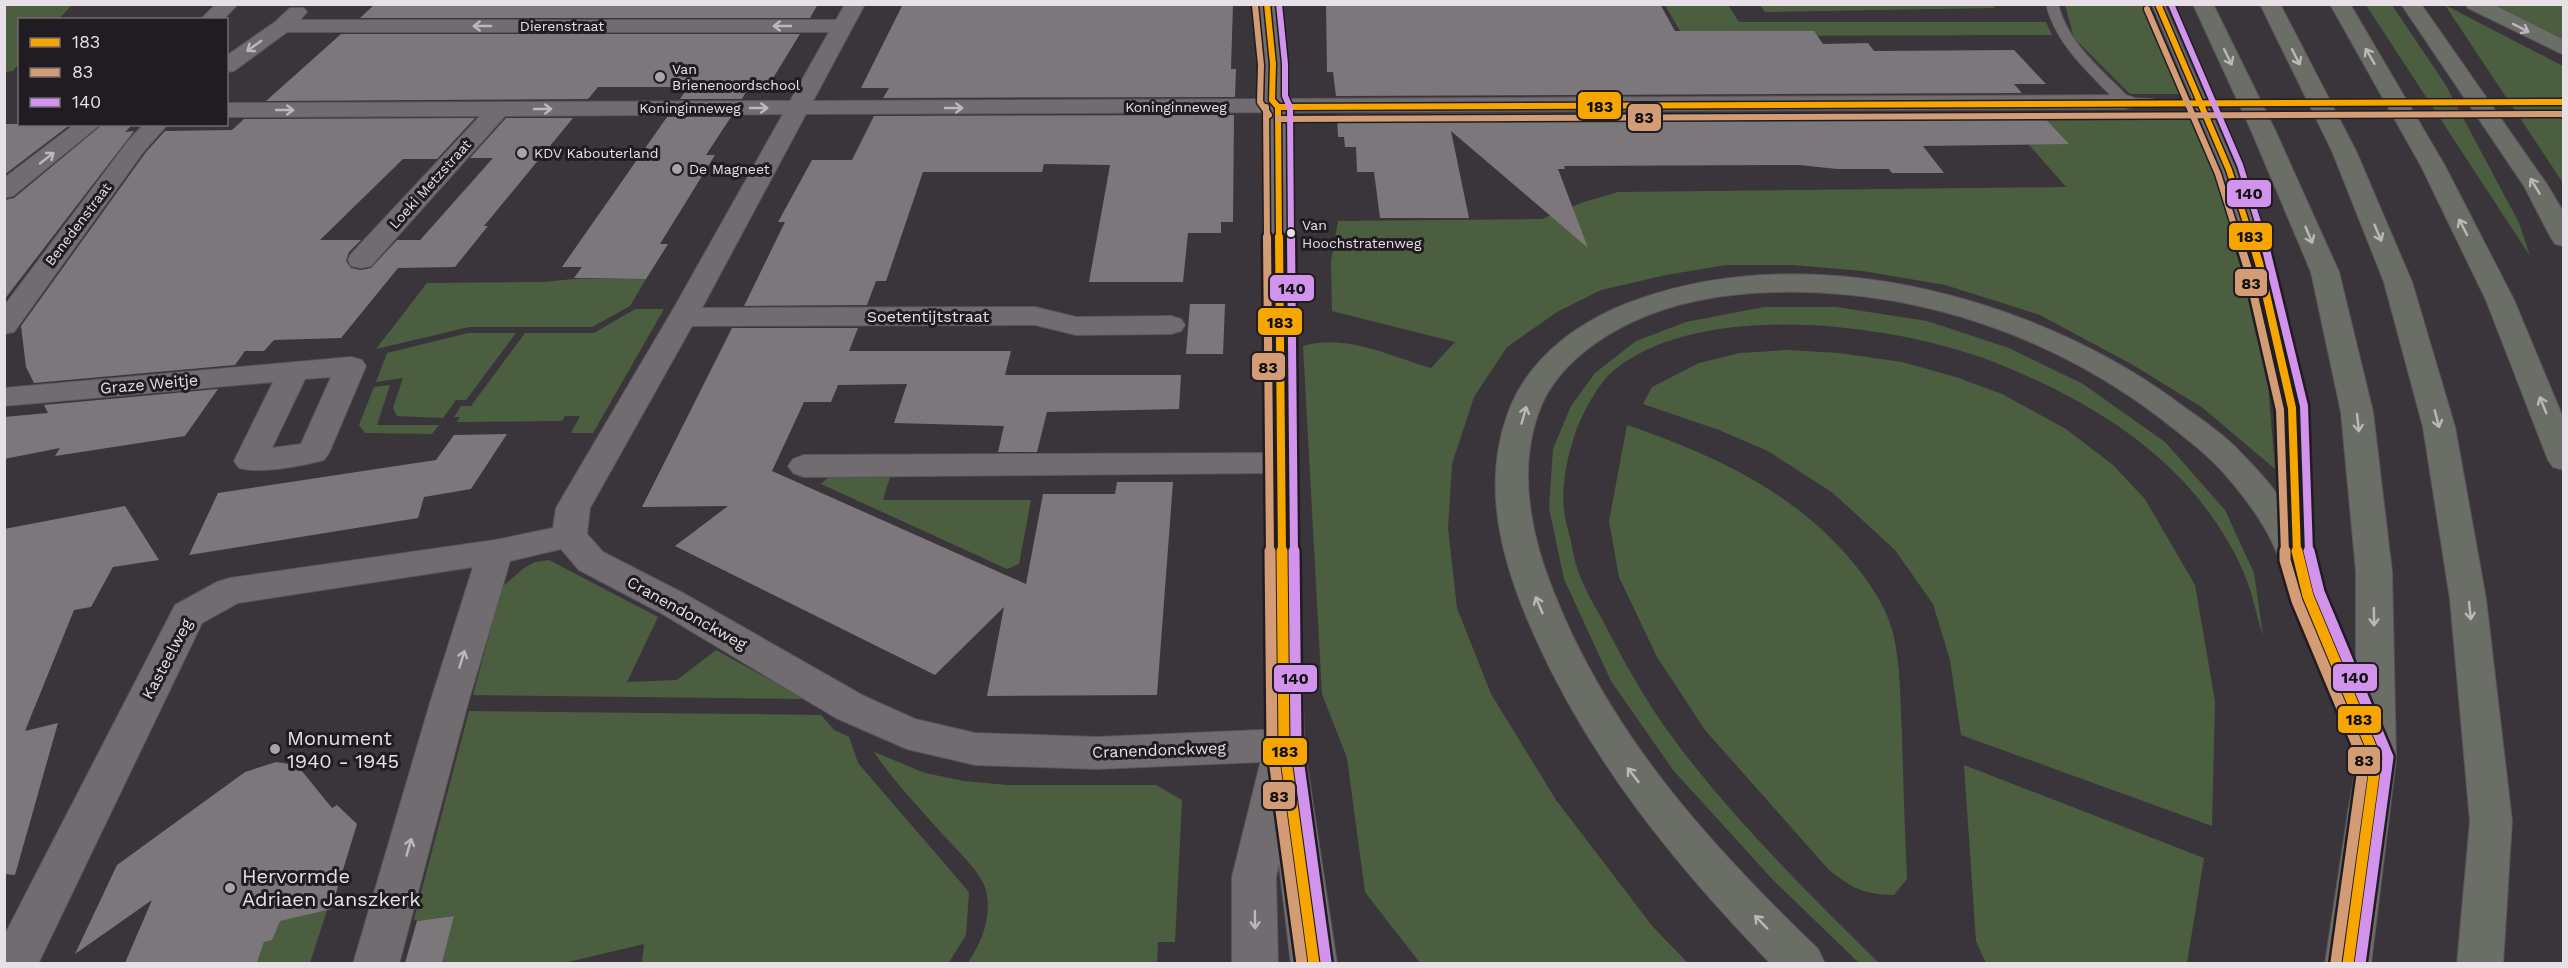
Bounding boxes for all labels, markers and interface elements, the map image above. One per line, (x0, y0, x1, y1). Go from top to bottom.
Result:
legend (18, 18, 228, 126)
street label: Dierenstraat (520, 18, 604, 34)
one-way arrow (473, 20, 493, 32)
one-way arrow (773, 20, 793, 32)
one-way arrow (2512, 22, 2530, 34)
text: 183 (72, 31, 100, 52)
one-way arrow (247, 40, 263, 52)
one-way arrow (2291, 47, 2303, 65)
one-way arrow (2223, 48, 2235, 66)
one-way arrow (2364, 48, 2376, 65)
text: 83 (72, 61, 93, 82)
place label: Van Brienenoordschool (672, 61, 801, 93)
marker: Van Brienenoordschool (653, 70, 667, 84)
text: 140 (72, 91, 101, 112)
line badge: 183 (1577, 91, 1622, 120)
text: 183 (1587, 97, 1613, 116)
street label: Koninginneweg (1125, 99, 1227, 115)
street label: Koninginneweg (639, 100, 741, 116)
one-way arrow (748, 102, 768, 114)
one-way arrow (943, 102, 963, 114)
one-way arrow (532, 103, 552, 115)
line badge: 83 (1627, 103, 1662, 132)
one-way arrow (274, 104, 294, 116)
text: 83 (1634, 108, 1654, 127)
street label: Loeki Metzstraat (386, 136, 474, 232)
place label: KDV Kabouterland (534, 145, 658, 161)
marker: KDV Kabouterland (515, 146, 529, 160)
one-way arrow (39, 151, 55, 164)
place label: De Magneet (689, 161, 770, 177)
marker: De Magneet (670, 162, 684, 176)
one-way arrow (2529, 178, 2541, 195)
street label: Benedenstraat (42, 179, 114, 269)
line badge: 140 (2226, 179, 2272, 208)
text: 140 (2235, 184, 2263, 203)
place label: Van Hoochstratenweg (1302, 217, 1422, 251)
one-way arrow (2457, 218, 2469, 236)
line badge: 183 (2228, 222, 2273, 251)
one-way arrow (2373, 224, 2384, 242)
one-way arrow (2304, 225, 2315, 244)
marker: Van Hoochstratenweg (1285, 227, 1297, 239)
text: 183 (2237, 227, 2263, 246)
line badge: 83 (2234, 268, 2268, 297)
line badge: 140 (1269, 274, 1315, 302)
text: 83 (2241, 274, 2261, 293)
text: 140 (1278, 279, 1306, 298)
street label: Soetentijtstraat (867, 307, 990, 326)
line badge: 183 (1257, 307, 1303, 336)
text: 183 (1267, 313, 1293, 332)
line badge: 83 (1251, 352, 1286, 381)
text: 83 (1258, 358, 1278, 377)
street label: Graze Weitje (99, 370, 199, 398)
one-way arrow (2536, 396, 2547, 415)
one-way arrow (1519, 406, 1530, 425)
one-way arrow (2431, 409, 2443, 428)
one-way arrow (2353, 412, 2364, 432)
street label: Cranendonckweg (624, 572, 751, 654)
one-way arrow (1533, 596, 1545, 614)
one-way arrow (2465, 601, 2476, 621)
one-way arrow (2368, 607, 2380, 627)
street label: Kasteelweg (138, 615, 196, 702)
one-way arrow (457, 650, 468, 669)
line badge: 140 (2332, 663, 2378, 692)
line badge: 140 (1273, 664, 1318, 693)
text: 140 (2341, 668, 2369, 687)
text: 140 (1281, 669, 1309, 688)
line badge: 183 (2337, 705, 2382, 734)
text: 183 (2346, 710, 2372, 729)
place label: Monument 1940 - 1945 (287, 726, 399, 773)
line badge: 183 (1262, 737, 1308, 766)
street label: Cranendonckweg (1092, 738, 1227, 762)
marker: Monument 1940 - 1945 (268, 742, 282, 756)
text: 183 (1272, 742, 1298, 761)
line badge: 83 (2347, 746, 2381, 775)
text: 83 (2354, 751, 2374, 770)
one-way arrow (1627, 767, 1640, 783)
line badge: 83 (1262, 781, 1296, 810)
text: 83 (1269, 787, 1289, 806)
one-way arrow (403, 837, 415, 856)
place label: Hervormde Adriaen Janszkerk (242, 864, 421, 911)
marker: Hervormde Adriaen Janszkerk (223, 881, 237, 895)
one-way arrow (1249, 910, 1260, 930)
one-way arrow (1754, 914, 1769, 929)

